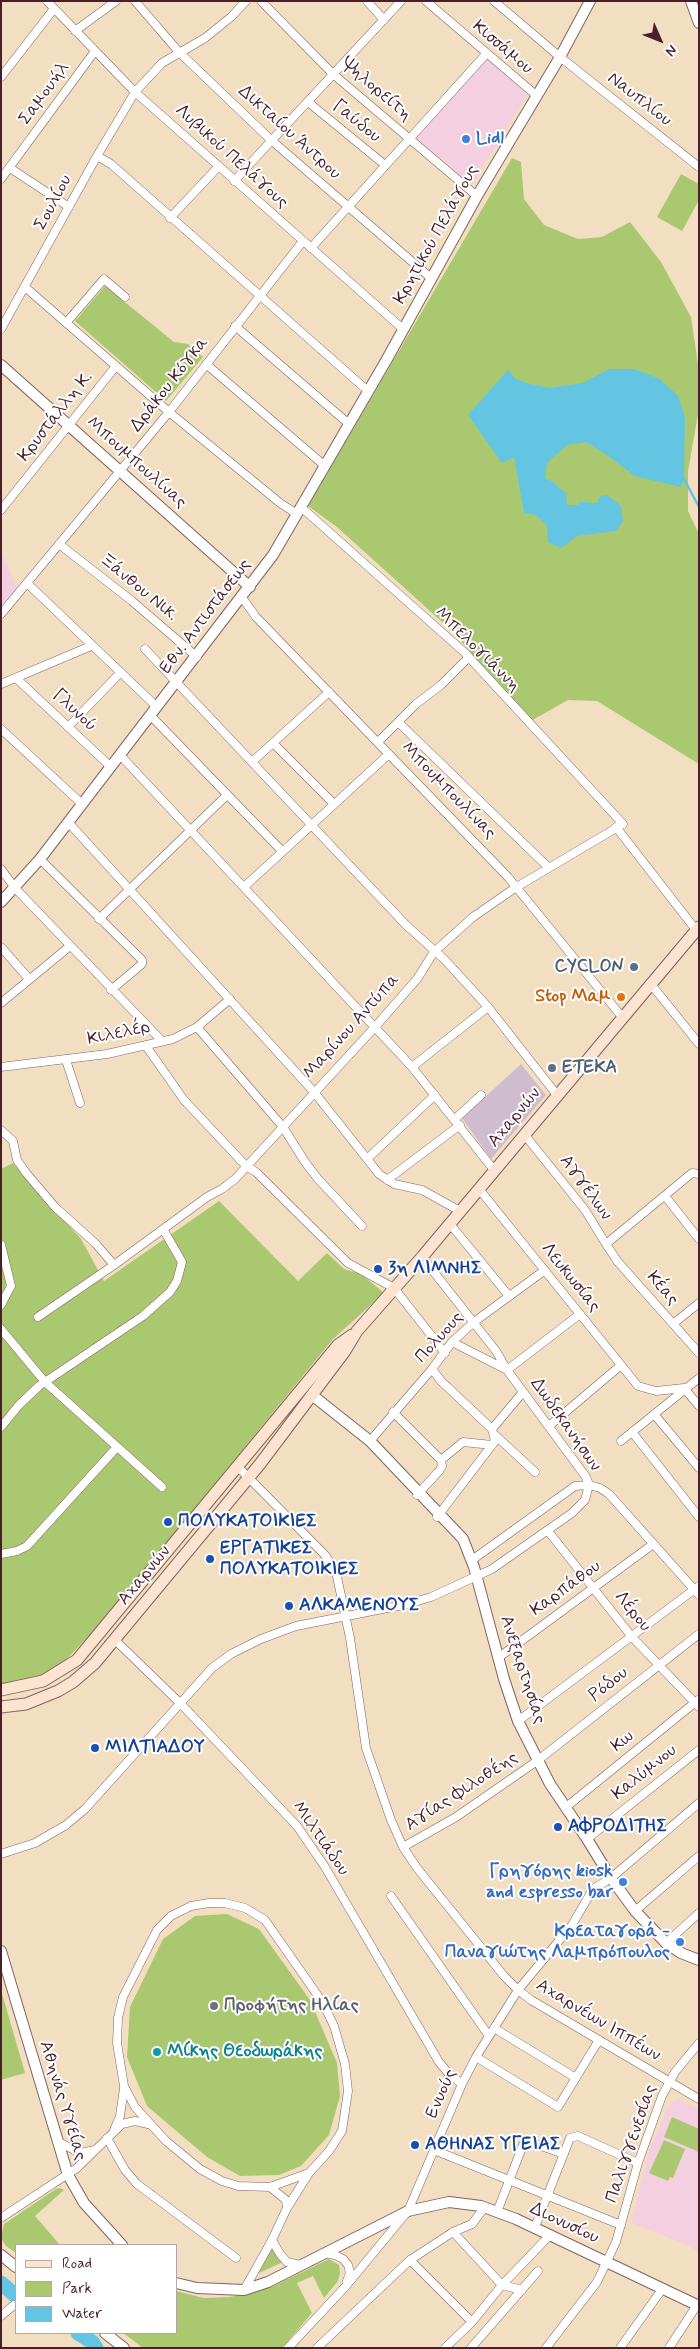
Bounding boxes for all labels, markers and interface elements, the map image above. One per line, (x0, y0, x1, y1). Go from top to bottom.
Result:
north arrow (635, 15, 685, 65)
street label: Κισσάμου (467, 16, 537, 80)
text: N (661, 41, 681, 60)
street label: Ψηλορείτη (336, 53, 416, 127)
street label: Σαμουήλ (15, 58, 75, 130)
street label: Ναυπλίου (602, 68, 676, 132)
street label: Δικταίου Άντρου (233, 81, 345, 185)
street label: Γαύδου (327, 96, 385, 148)
street label: Λυβικού Πελάγους (170, 100, 292, 214)
place label: Lidl (476, 128, 504, 150)
marker: Lidl (460, 133, 472, 145)
street label: Κρητικού Πελάγους (390, 162, 484, 308)
street label: Σουλίου (30, 172, 78, 234)
street label: Δράκου Κόγκα (126, 333, 214, 437)
street label: Κρυστάλλη Κ. (14, 368, 98, 466)
street label: Μπουμπουλίνας (81, 412, 191, 514)
street label: Ξάνθου Νικ. (94, 550, 182, 626)
street label: Εθν. Αντιστάσεως (156, 555, 256, 679)
street label: Μπελογιάννη (430, 603, 524, 697)
street label: Γλυνού (47, 685, 101, 737)
street label: Μπουμπουλίνας (396, 738, 500, 844)
place label: CYCLON (554, 956, 624, 978)
marker: CYCLON (628, 961, 640, 973)
street label: Μαρίνου Αντύπα (299, 970, 405, 1084)
place label: Stop Μαμ (535, 986, 611, 1008)
marker: Stop Μαμ (615, 991, 627, 1003)
street label: Κιλελέρ (86, 1017, 152, 1051)
place label: ΕΤΕΚΑ (562, 1057, 617, 1079)
marker: ΕΤΕΚΑ (546, 1062, 558, 1074)
street label: Αχαρνών (484, 1084, 546, 1152)
street label: Αγγέλων (554, 1151, 616, 1225)
street label: Λευκωσίας (535, 1239, 605, 1317)
place label: 3η ΛΙΜΝΗΣ (388, 1258, 482, 1280)
marker: 3η ΛΙΜΝΗΣ (372, 1263, 384, 1275)
street label: Κέας (641, 1267, 683, 1311)
street label: Πολυους (411, 1308, 469, 1368)
street label: Δωδεκανήσων (525, 1374, 605, 1476)
place label: ΠΟΛΥΚΑΤΟΙΚΙΕΣ (178, 1511, 317, 1533)
marker: ΠΟΛΥΚΑΤΟΙΚΙΕΣ (162, 1516, 174, 1528)
place label: ΕΡΓΑΤΙΚΕΣ ΠΟΛΥΚΑΤΟΙΚΙΕΣ (220, 1538, 359, 1580)
street label: Αχαρνών (114, 1542, 176, 1610)
marker: ΕΡΓΑΤΙΚΕΣ ΠΟΛΥΚΑΤΟΙΚΙΕΣ (204, 1553, 216, 1565)
street label: Καρπάθου (527, 1556, 605, 1622)
street label: Λέρου (609, 1587, 655, 1637)
place label: ΑΛΚΑΜΕΝΟΥΣ (299, 1595, 420, 1617)
marker: ΑΛΚΑΜΕΝΟΥΣ (283, 1600, 295, 1612)
street label: Ανεξαρτησίας (494, 1613, 550, 1727)
street label: Ρόδου (585, 1663, 633, 1707)
street label: Κω (607, 1726, 639, 1758)
place label: ΜΙΛΤΙΑΔΟΥ (105, 1737, 205, 1759)
street label: Καλύμνου (608, 1740, 682, 1806)
marker: ΜΙΛΤΙΑΔΟΥ (89, 1742, 101, 1754)
street label: Αγίας Φιλοθέης (401, 1747, 523, 1837)
street label: Μιλτιάδου (287, 1798, 353, 1880)
place label: ΑΦΡΟΔΙΤΗΣ (568, 1816, 667, 1838)
marker: ΑΦΡΟΔΙΤΗΣ (552, 1821, 564, 1833)
place label: Γρηγόρης kiosk and espresso bar (486, 1861, 613, 1904)
marker: Γρηγόρης kiosk and espresso bar (617, 1876, 629, 1888)
place label: Κρεαταγορά - Παναγιώτης Λαμπρόπουλος (445, 1921, 670, 1964)
marker: Κρεαταγορά - Παναγιώτης Λαμπρόπουλος (674, 1936, 686, 1948)
street label: Αχαρνέων Ιππέων (532, 1975, 664, 2067)
place label: Προφήτης Ηλίας (224, 1995, 359, 2017)
marker: Προφήτης Ηλίας (208, 2000, 220, 2012)
street label: Αθηνάς Υγείας (34, 2039, 90, 2163)
place label: Μίκης Θεοδωράκης (167, 2041, 322, 2063)
marker: Μίκης Θεοδωράκης (151, 2046, 163, 2058)
street label: Ενυούς (422, 2066, 462, 2122)
street label: Παλιγγενεσίας (602, 2082, 662, 2206)
place label: ΑΘΗΝΑΣ ΥΓΕΙΑΣ (425, 2134, 561, 2156)
marker: ΑΘΗΝΑΣ ΥΓΕΙΑΣ (409, 2139, 421, 2151)
street label: Διονυσίου (526, 2199, 602, 2249)
legend (15, 2244, 178, 2334)
text: Road (62, 2254, 92, 2274)
text: Park (62, 2279, 92, 2299)
text: Water (62, 2304, 102, 2324)

